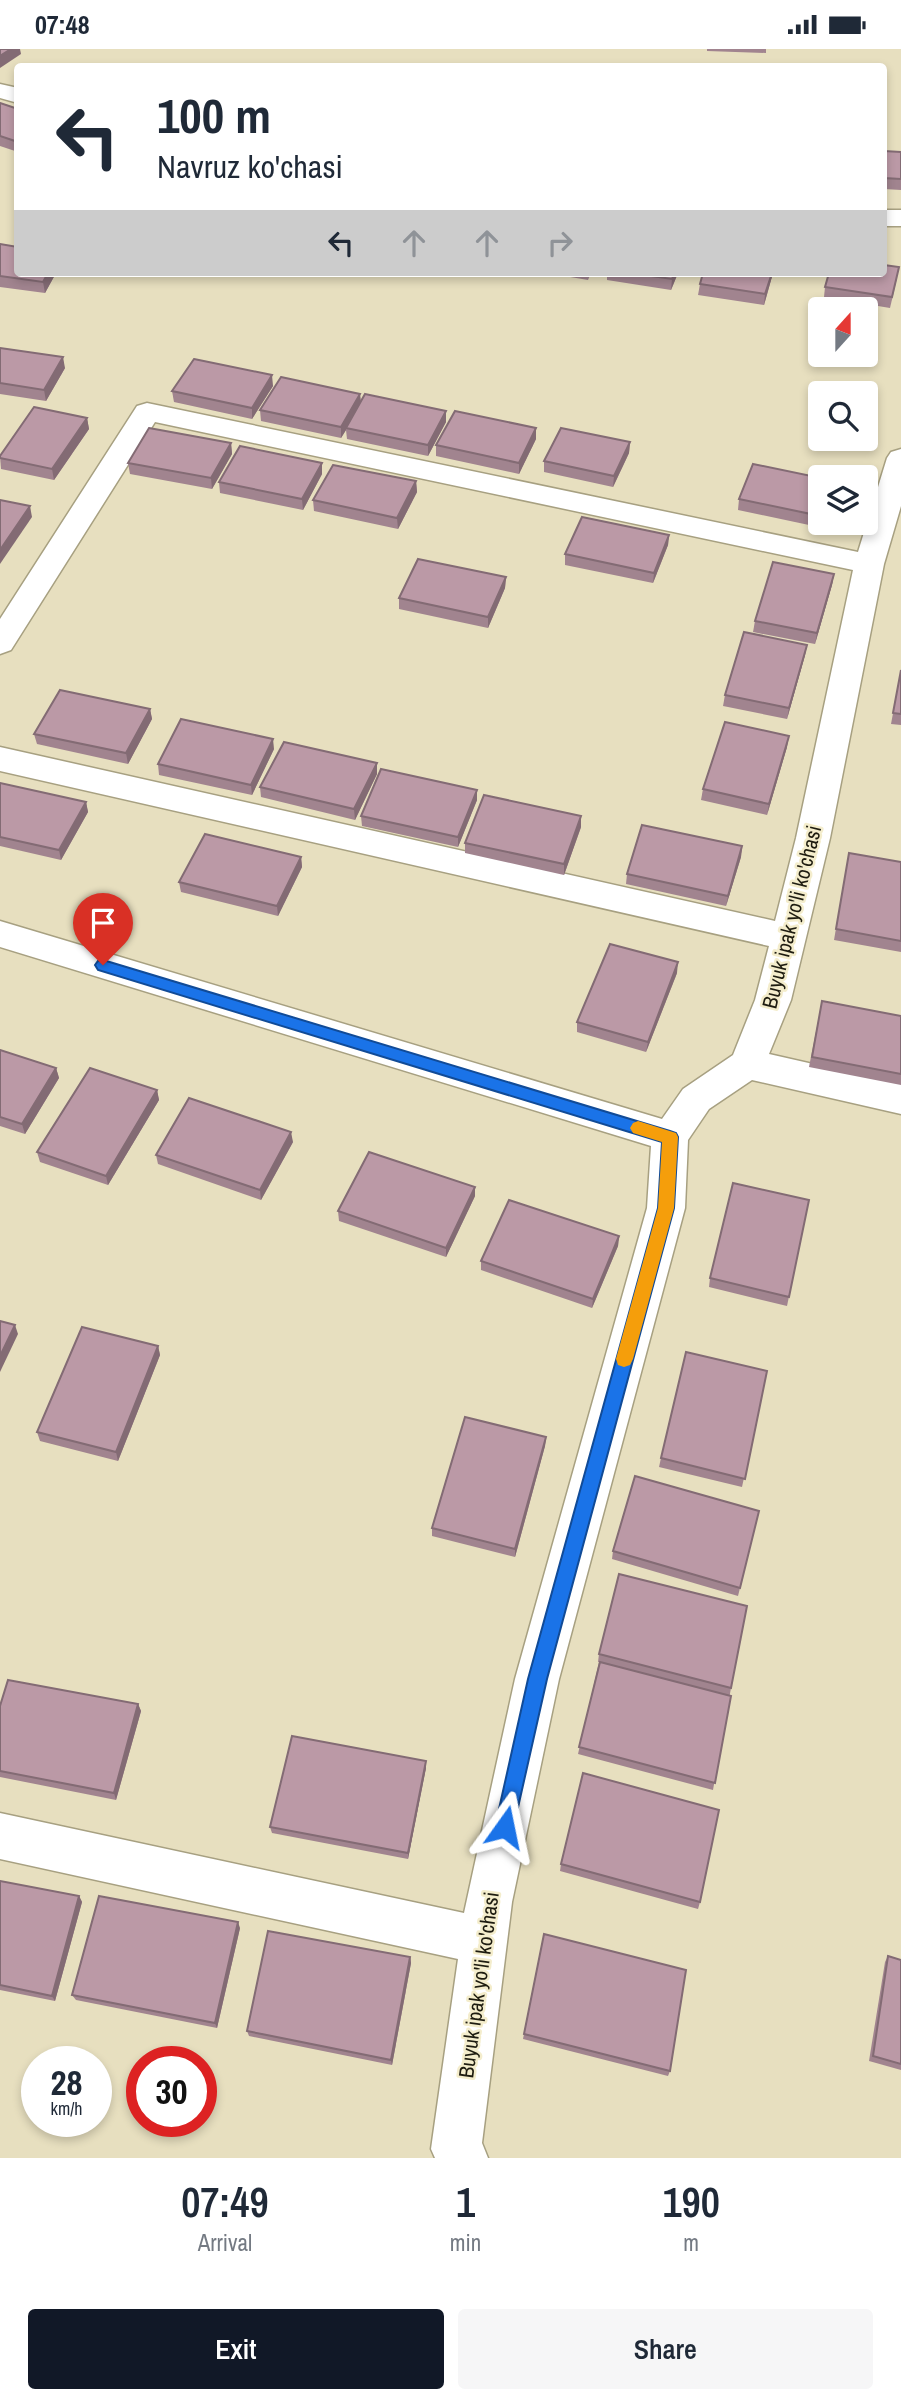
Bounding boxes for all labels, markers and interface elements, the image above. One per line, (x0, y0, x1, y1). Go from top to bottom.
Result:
text: 07:48 (35, 7, 90, 42)
text: 100 m (157, 82, 271, 148)
icon: left (42, 91, 133, 182)
text: Navruz ko'chasi (157, 145, 343, 188)
icon: left (322, 224, 360, 262)
icon: ahead (395, 224, 433, 262)
icon: ahead (468, 224, 506, 262)
icon: right (541, 224, 579, 262)
north arrow (808, 297, 878, 367)
map controls (808, 297, 878, 535)
button: search (808, 381, 878, 451)
button: layers (808, 465, 878, 535)
street label: Buyuk ipak yo'li ko'chasi (755, 822, 828, 1011)
pin (73, 893, 133, 965)
icon: arrive (84, 904, 122, 942)
position arrow (468, 1790, 542, 1864)
street label: Buyuk ipak yo'li ko'chasi (451, 1890, 506, 2080)
speed limit sign: 30 (126, 2046, 217, 2137)
text: 28 (51, 2059, 82, 2106)
text: km/h (51, 2096, 83, 2121)
text: 07:49 (181, 2174, 269, 2230)
text: 1 (456, 2174, 475, 2230)
text: 190 (662, 2174, 720, 2230)
text: Arrival (198, 2227, 252, 2258)
text: min (450, 2227, 481, 2258)
text: m (683, 2227, 699, 2258)
button: Exit (28, 2309, 444, 2389)
button: Share (458, 2309, 873, 2389)

